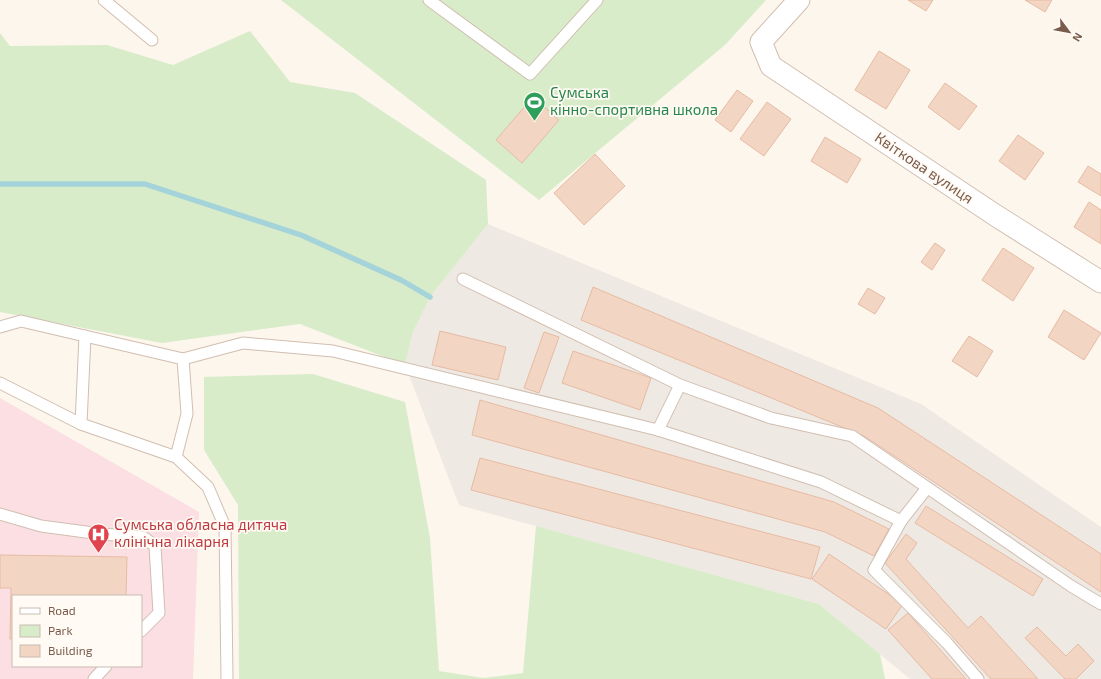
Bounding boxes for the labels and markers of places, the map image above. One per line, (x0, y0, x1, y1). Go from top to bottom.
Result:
place label: Сумська кінно-спортивна школа (550, 83, 718, 118)
sports icon: Сумська кінно-спортивна школа (522, 89, 548, 122)
place label: Сумська обласна дитяча клінічна лікарня (114, 515, 287, 550)
hospital icon: Сумська обласна дитяча клінічна лікарня (86, 521, 112, 554)

